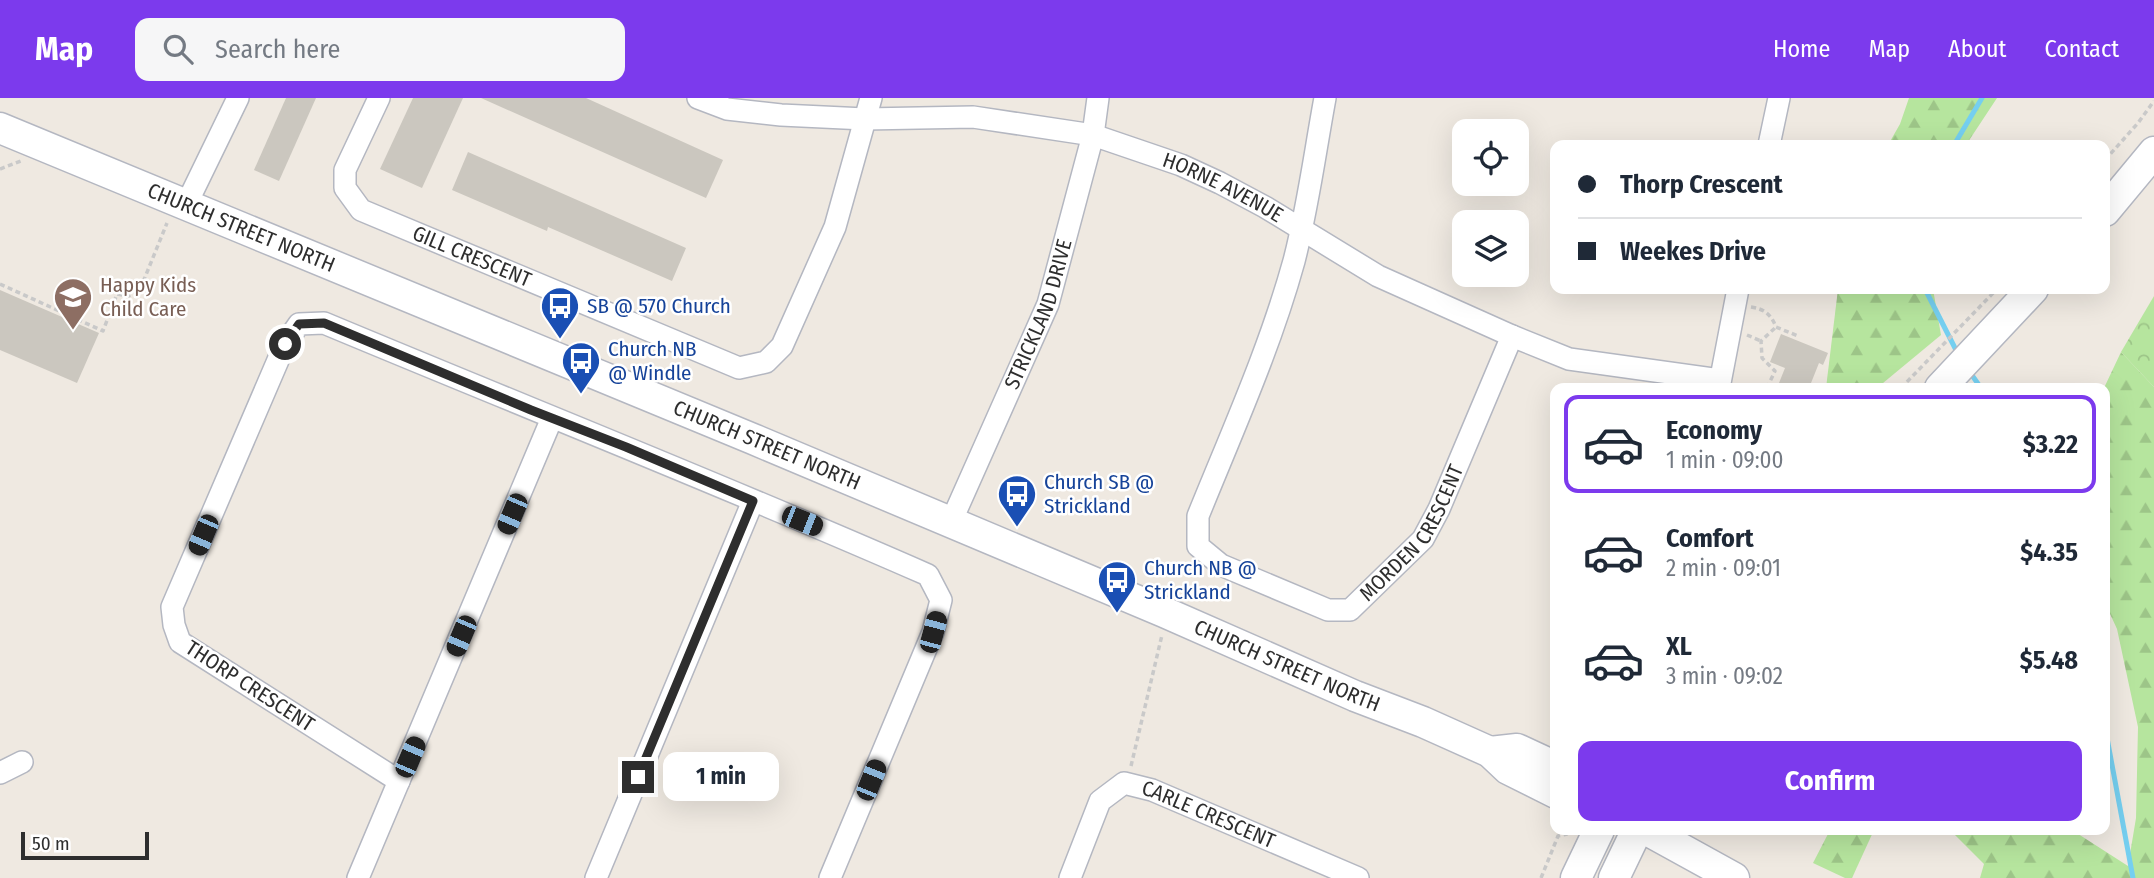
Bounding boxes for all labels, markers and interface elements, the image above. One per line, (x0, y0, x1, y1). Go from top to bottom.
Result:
search box (135, 18, 625, 81)
text: Map (35, 29, 93, 69)
icon: search (159, 30, 197, 68)
text: Search here (215, 34, 340, 65)
text: Home (1773, 35, 1830, 63)
text: Map (1868, 35, 1910, 63)
text: About (1948, 35, 2006, 63)
text: Contact (2044, 35, 2119, 63)
map controls (1452, 119, 1529, 287)
button: locate (1452, 119, 1529, 196)
street label: HORNE AVENUE (1159, 147, 1288, 228)
text: Thorp Crescent (1620, 169, 1783, 200)
street label: CHURCH STREET NORTH (144, 177, 339, 278)
button: layers (1452, 210, 1529, 287)
street label: GILL CRESCENT (409, 220, 535, 293)
street label: STRICKLAND DRIVE (999, 236, 1078, 393)
text: Weekes Drive (1620, 236, 1766, 267)
place label: Happy Kids Child Care (100, 272, 196, 322)
school or university icon: Happy Kids Child Care (52, 276, 94, 331)
bus stop icon: SB @ 570 Church (539, 285, 581, 340)
place label: SB @ 570 Church (587, 293, 731, 319)
route start (269, 328, 301, 360)
place label: Church NB @ Windle (608, 336, 696, 386)
bus stop icon: Church NB @ Windle (560, 340, 602, 395)
street label: CHURCH STREET NORTH (670, 395, 864, 496)
icon: car (1582, 413, 1645, 476)
text: Economy (1666, 415, 1762, 446)
text: $3.22 (2023, 429, 2078, 460)
text: 1 min · 09:00 (1666, 446, 1783, 474)
street label: MORDEN CRESCENT (1354, 461, 1469, 607)
place label: Church SB @ Strickland (1044, 469, 1154, 519)
bus stop icon: Church SB @ Strickland (996, 473, 1038, 528)
car (495, 491, 530, 537)
car (779, 503, 826, 539)
car (186, 512, 221, 558)
icon: car (1582, 521, 1645, 584)
text: Comfort (1666, 523, 1754, 554)
text: $4.35 (2020, 537, 2078, 568)
text: 2 min · 09:01 (1666, 554, 1781, 582)
place label: Church NB @ Strickland (1144, 555, 1257, 605)
bus stop icon: Church NB @ Strickland (1096, 559, 1138, 614)
car (918, 609, 949, 655)
car (444, 613, 479, 659)
street label: CHURCH STREET NORTH (1190, 614, 1384, 717)
icon: car (1582, 629, 1645, 692)
text: XL (1666, 631, 1692, 662)
street label: THORP CRESCENT (181, 635, 319, 737)
text: $5.48 (2020, 645, 2078, 676)
text: 3 min · 09:02 (1666, 662, 1783, 690)
car (393, 734, 428, 780)
button: Confirm (1578, 741, 2082, 821)
callout: 1 min (662, 752, 778, 802)
car (854, 757, 889, 803)
route end (622, 761, 654, 793)
text: 1 min (696, 762, 746, 790)
street label: CARLE CRESCENT (1139, 775, 1279, 854)
scale bar (21, 829, 149, 861)
text: 50 m (32, 832, 70, 855)

